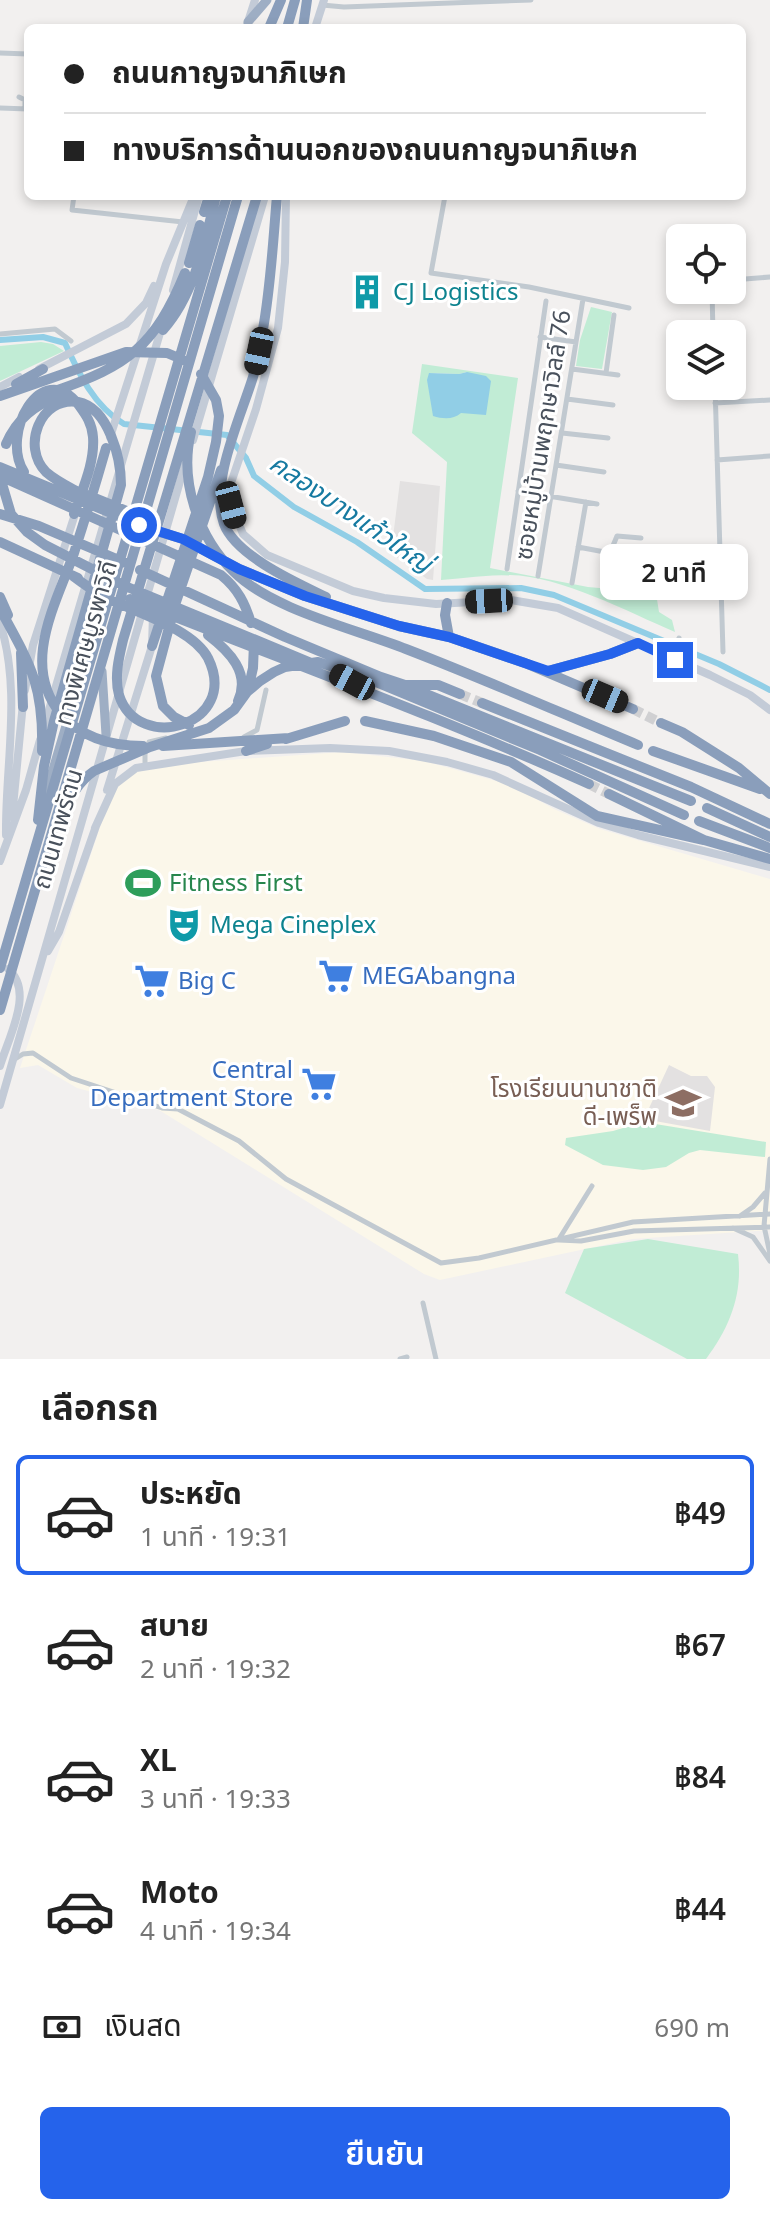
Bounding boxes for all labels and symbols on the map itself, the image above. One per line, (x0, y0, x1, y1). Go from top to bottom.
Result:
building icon: CJ Logistics (348, 273, 386, 311)
place label: CJ Logistics (393, 274, 518, 307)
street label: ซอยหมู่บ้านพฤกษาวิลล์ 76 (505, 307, 578, 562)
car (242, 325, 276, 377)
water label: คลองบางแก้วใหญ่ (263, 444, 443, 582)
car (213, 479, 249, 531)
route start (121, 507, 157, 543)
callout: 2 นาที (601, 544, 749, 600)
street label: ทางพิเศษบูรพาวิถี (45, 556, 124, 729)
car (464, 588, 514, 614)
route end (657, 642, 693, 678)
car (325, 660, 379, 704)
car (578, 676, 632, 716)
street label: ถนนเทพรัตน (24, 764, 89, 893)
sports icon: Fitness First (124, 864, 162, 902)
place label: Fitness First (169, 865, 303, 898)
theatre icon: Mega Cineplex (165, 906, 203, 944)
place label: Mega Cineplex (210, 907, 377, 940)
supermarket icon: MEGAbangna (317, 957, 355, 995)
place label: MEGAbangna (362, 958, 516, 991)
supermarket icon: Big C (133, 962, 171, 1000)
place label: Big C (178, 963, 236, 996)
place label: Central Department Store (90, 1052, 293, 1113)
supermarket icon: Central Department Store (300, 1065, 338, 1103)
place label: โรงเรียนนานาชาติ ดี-เพร็พ (491, 1071, 657, 1132)
school or university icon: โรงเรียนนานาชาติ ดี-เพร็พ (664, 1084, 702, 1122)

